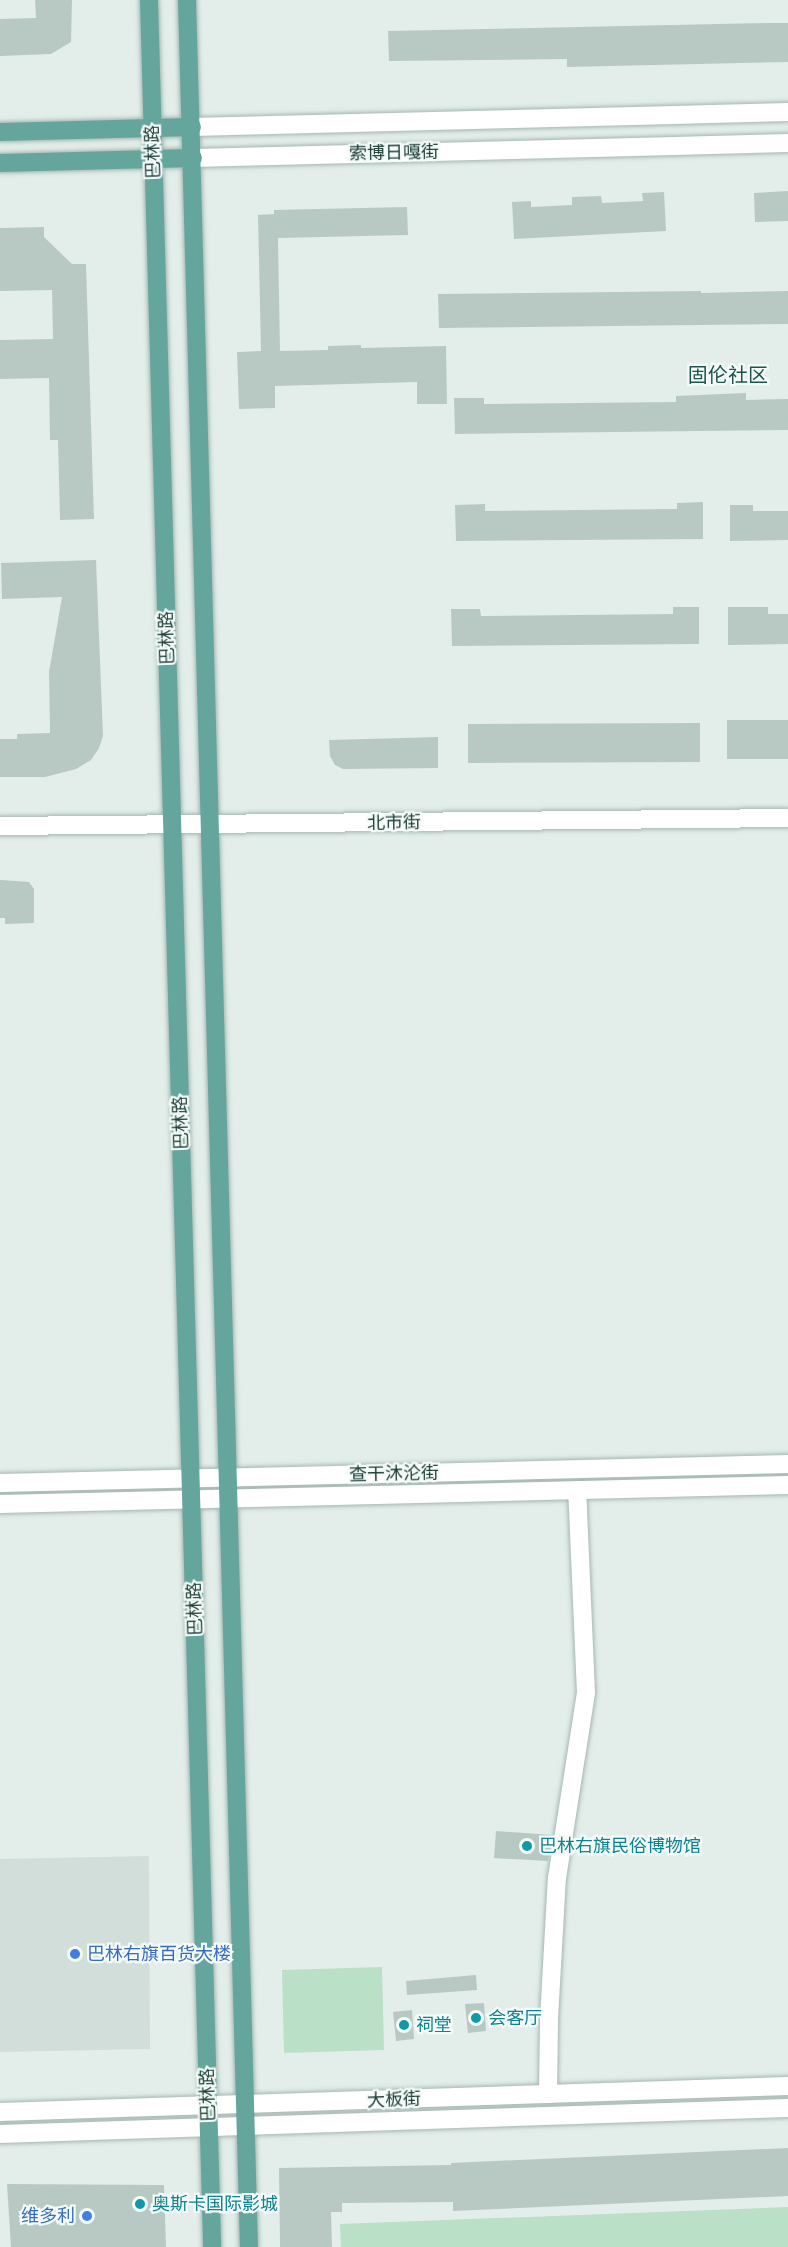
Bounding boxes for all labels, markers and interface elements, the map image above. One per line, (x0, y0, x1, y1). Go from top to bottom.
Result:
street label: 巴林路 (141, 125, 165, 179)
street label: 索博日嘎街 (349, 141, 439, 165)
district label: 固伦社区 (688, 363, 768, 387)
street label: 巴林路 (155, 611, 179, 665)
street label: 北市街 (367, 812, 421, 834)
street label: 巴林路 (169, 1096, 193, 1150)
street label: 查干沐沦街 (349, 1462, 439, 1486)
street label: 巴林路 (183, 1582, 207, 1636)
place label: 巴林右旗民俗博物馆 (539, 1835, 701, 1857)
marker: 巴林右旗民俗博物馆 (520, 1839, 534, 1853)
place label: 巴林右旗百货大楼 (87, 1943, 231, 1965)
marker: 巴林右旗百货大楼 (68, 1947, 82, 1961)
place label: 会客厅 (488, 2007, 542, 2029)
marker: 会客厅 (469, 2011, 483, 2025)
place label: 祠堂 (416, 2014, 452, 2036)
marker: 祠堂 (397, 2018, 411, 2032)
street label: 巴林路 (196, 2068, 220, 2122)
street label: 大板街 (367, 2088, 421, 2112)
place label: 奥斯卡国际影城 (152, 2193, 278, 2215)
marker: 奥斯卡国际影城 (133, 2197, 147, 2211)
place label: 维多利 (21, 2205, 75, 2227)
marker: 维多利 (80, 2209, 94, 2223)

